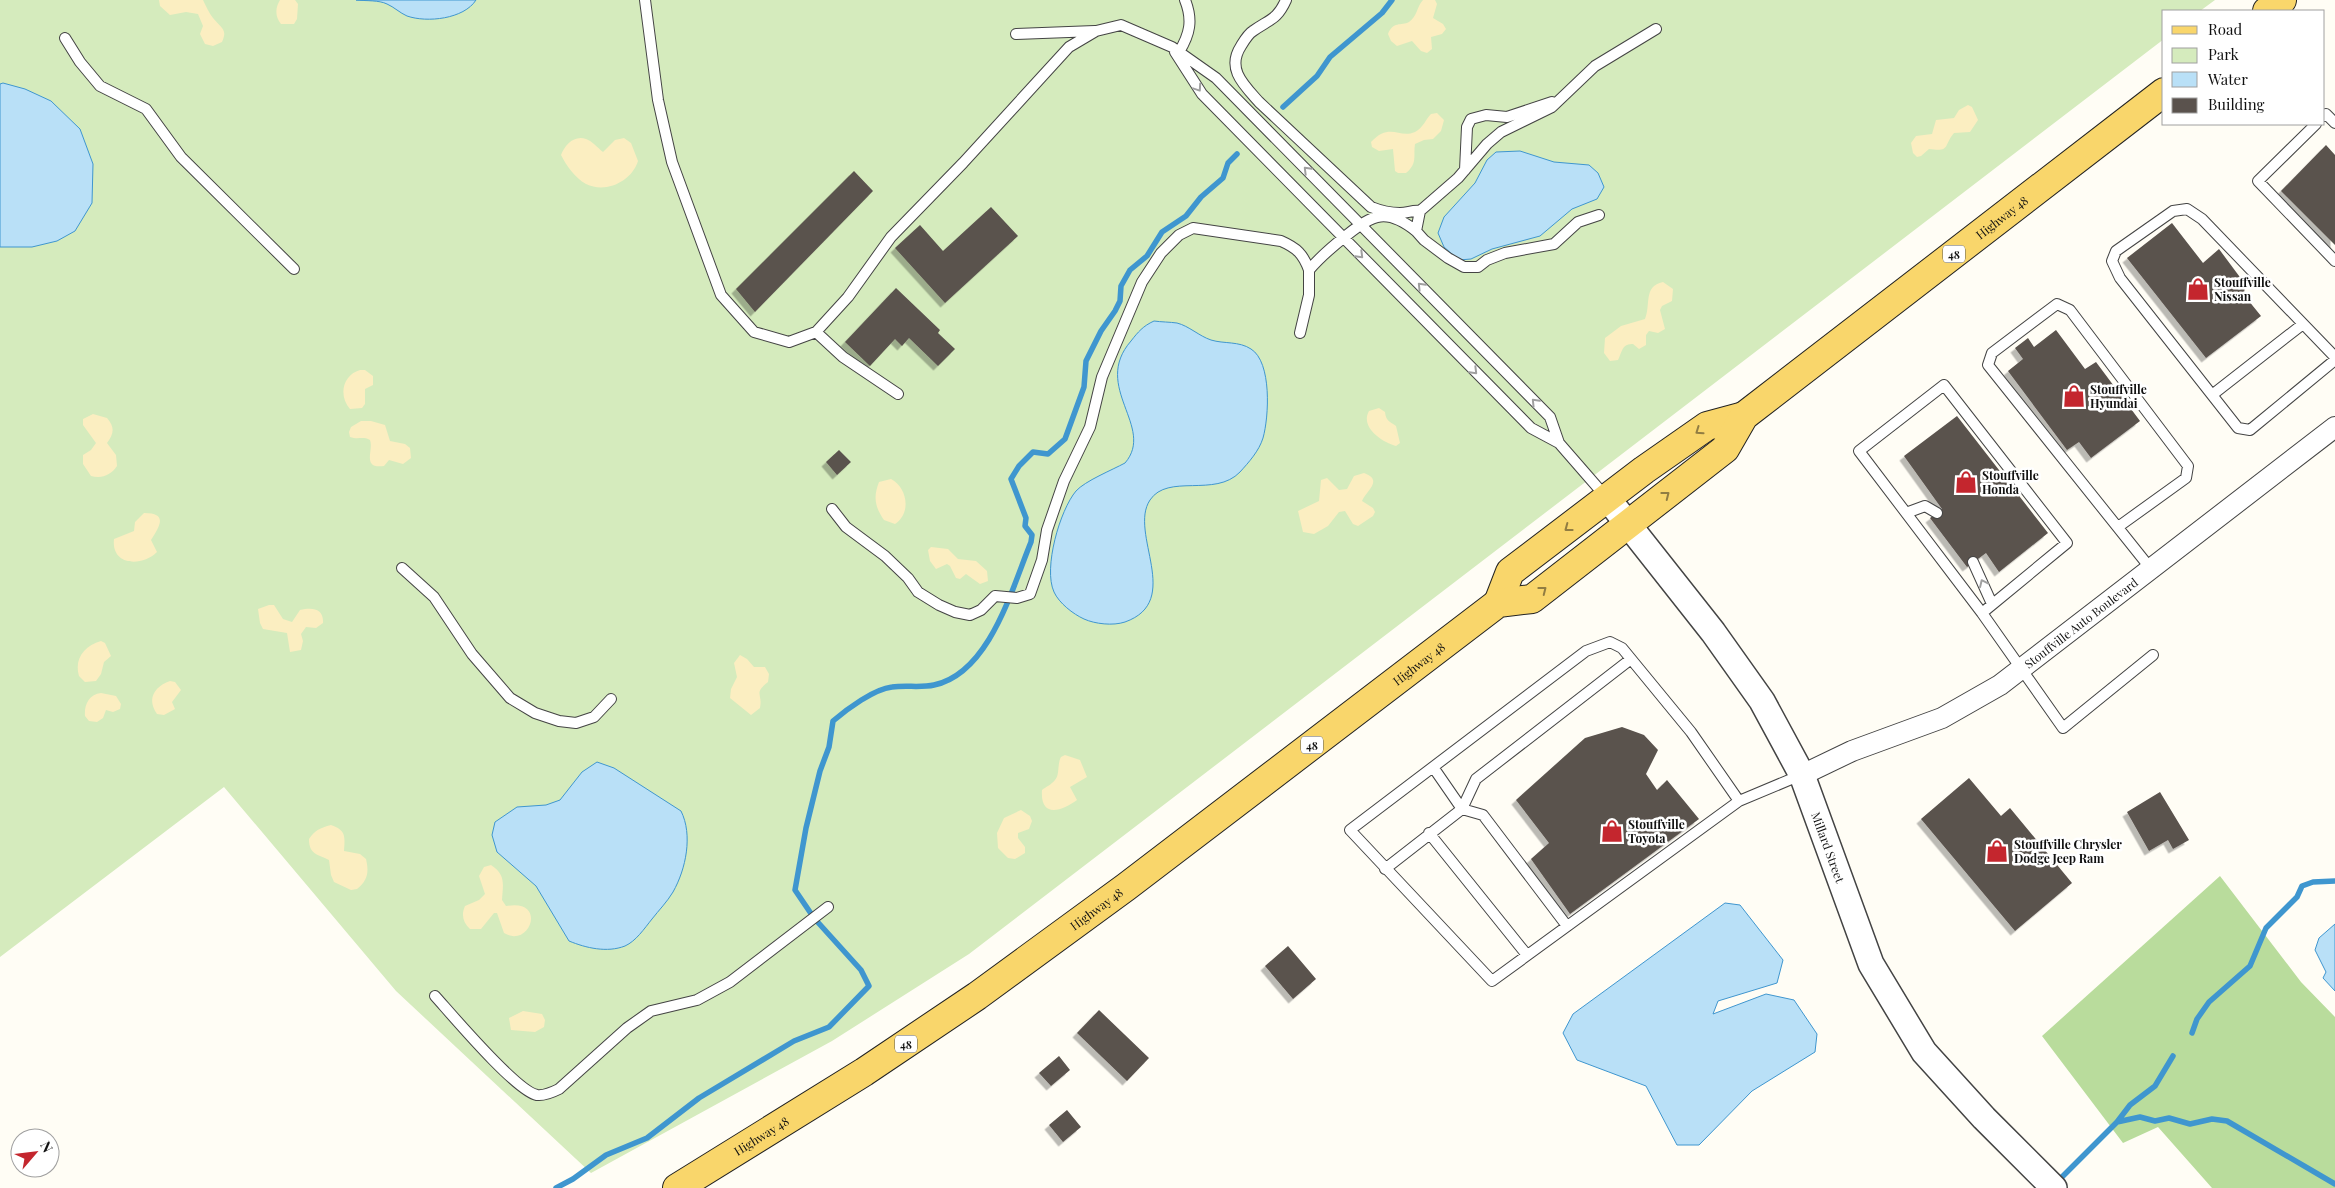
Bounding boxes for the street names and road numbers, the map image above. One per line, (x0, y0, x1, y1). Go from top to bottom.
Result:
street label: Highway 48 (1972, 192, 2031, 242)
road number: 48 (1943, 245, 1965, 262)
street label: Stouffville Auto Boulevard (2021, 574, 2141, 672)
street label: Highway 48 (1389, 639, 1448, 689)
road number: 48 (1301, 736, 1323, 754)
street label: Millard Street (1808, 810, 1849, 885)
street label: Highway 48 (1067, 884, 1126, 933)
road number: 48 (895, 1036, 917, 1052)
street label: Highway 48 (731, 1113, 792, 1159)

